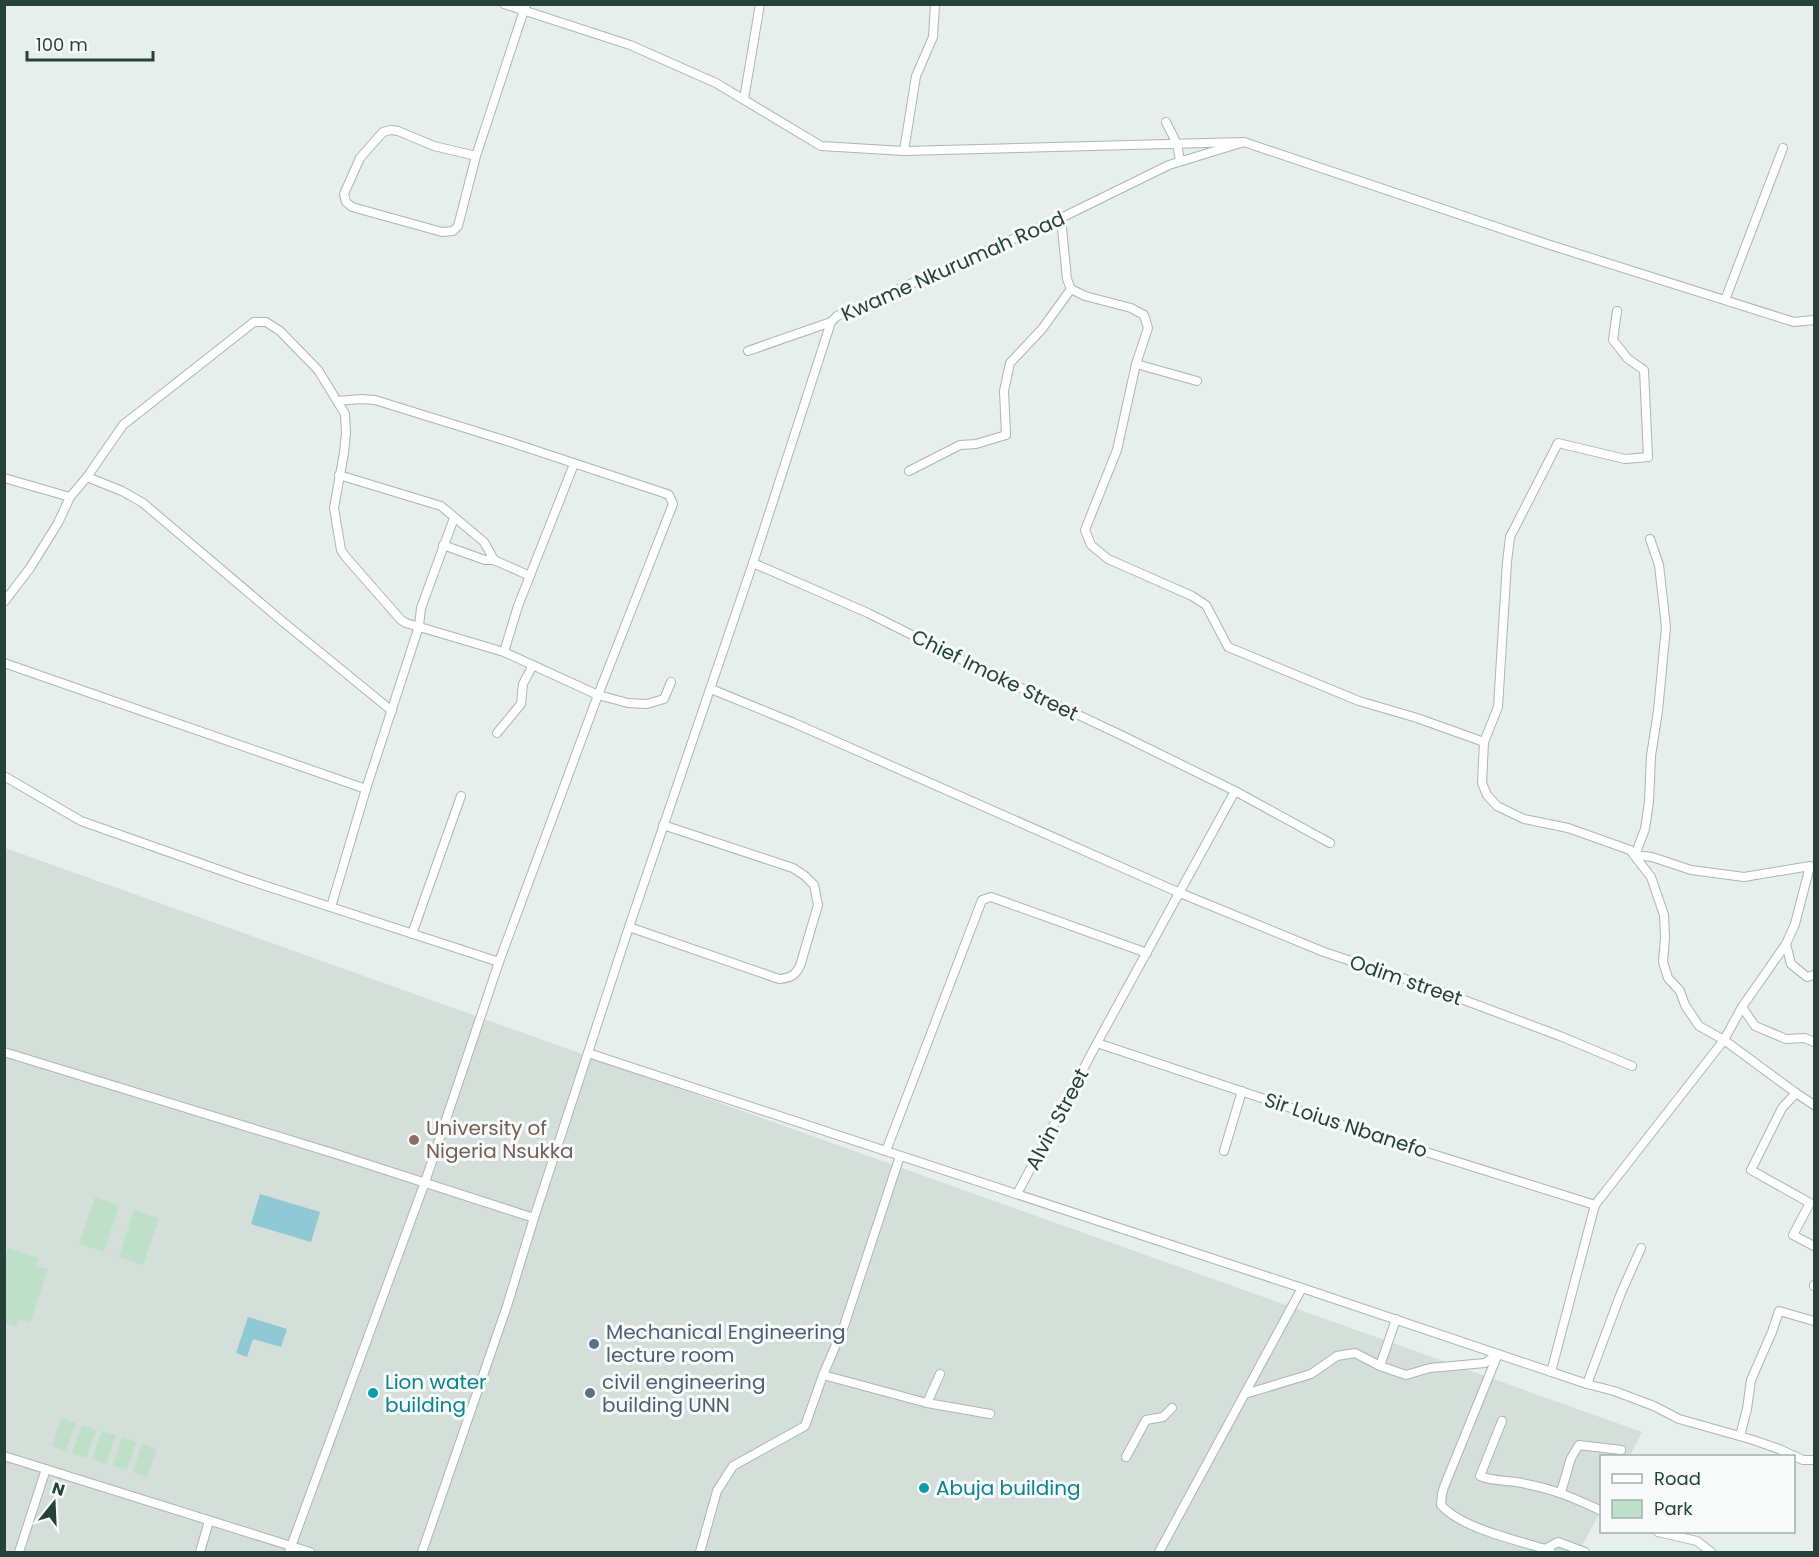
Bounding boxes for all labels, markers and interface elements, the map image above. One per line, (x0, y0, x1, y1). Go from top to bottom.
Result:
scale bar (27, 24, 153, 62)
text: 100 m (36, 32, 88, 57)
street label: Kwame Nkurumah Road (837, 204, 1069, 328)
street label: Chief Imoke Street (907, 622, 1083, 728)
street label: Odim street (1346, 948, 1466, 1012)
street label: Alvin Street (1019, 1063, 1095, 1175)
street label: Sir Loius Nbanefo (1261, 1085, 1431, 1165)
place label: University of Nigeria Nsukka (426, 1114, 574, 1165)
marker: University of Nigeria Nsukka (407, 1133, 421, 1147)
place label: Mechanical Engineering lecture room (606, 1318, 846, 1369)
marker: Mechanical Engineering lecture room (587, 1337, 601, 1351)
place label: Lion water building (385, 1368, 487, 1419)
place label: civil engineering building UNN (602, 1368, 765, 1419)
marker: Lion water building (366, 1386, 380, 1400)
marker: civil engineering building UNN (583, 1386, 597, 1400)
legend (1600, 1455, 1795, 1533)
text: Road (1654, 1466, 1701, 1491)
north arrow (24, 1473, 84, 1533)
place label: Abuja building (936, 1474, 1081, 1502)
text: N (49, 1476, 68, 1502)
marker: Abuja building (917, 1481, 931, 1495)
text: Park (1654, 1496, 1693, 1521)

